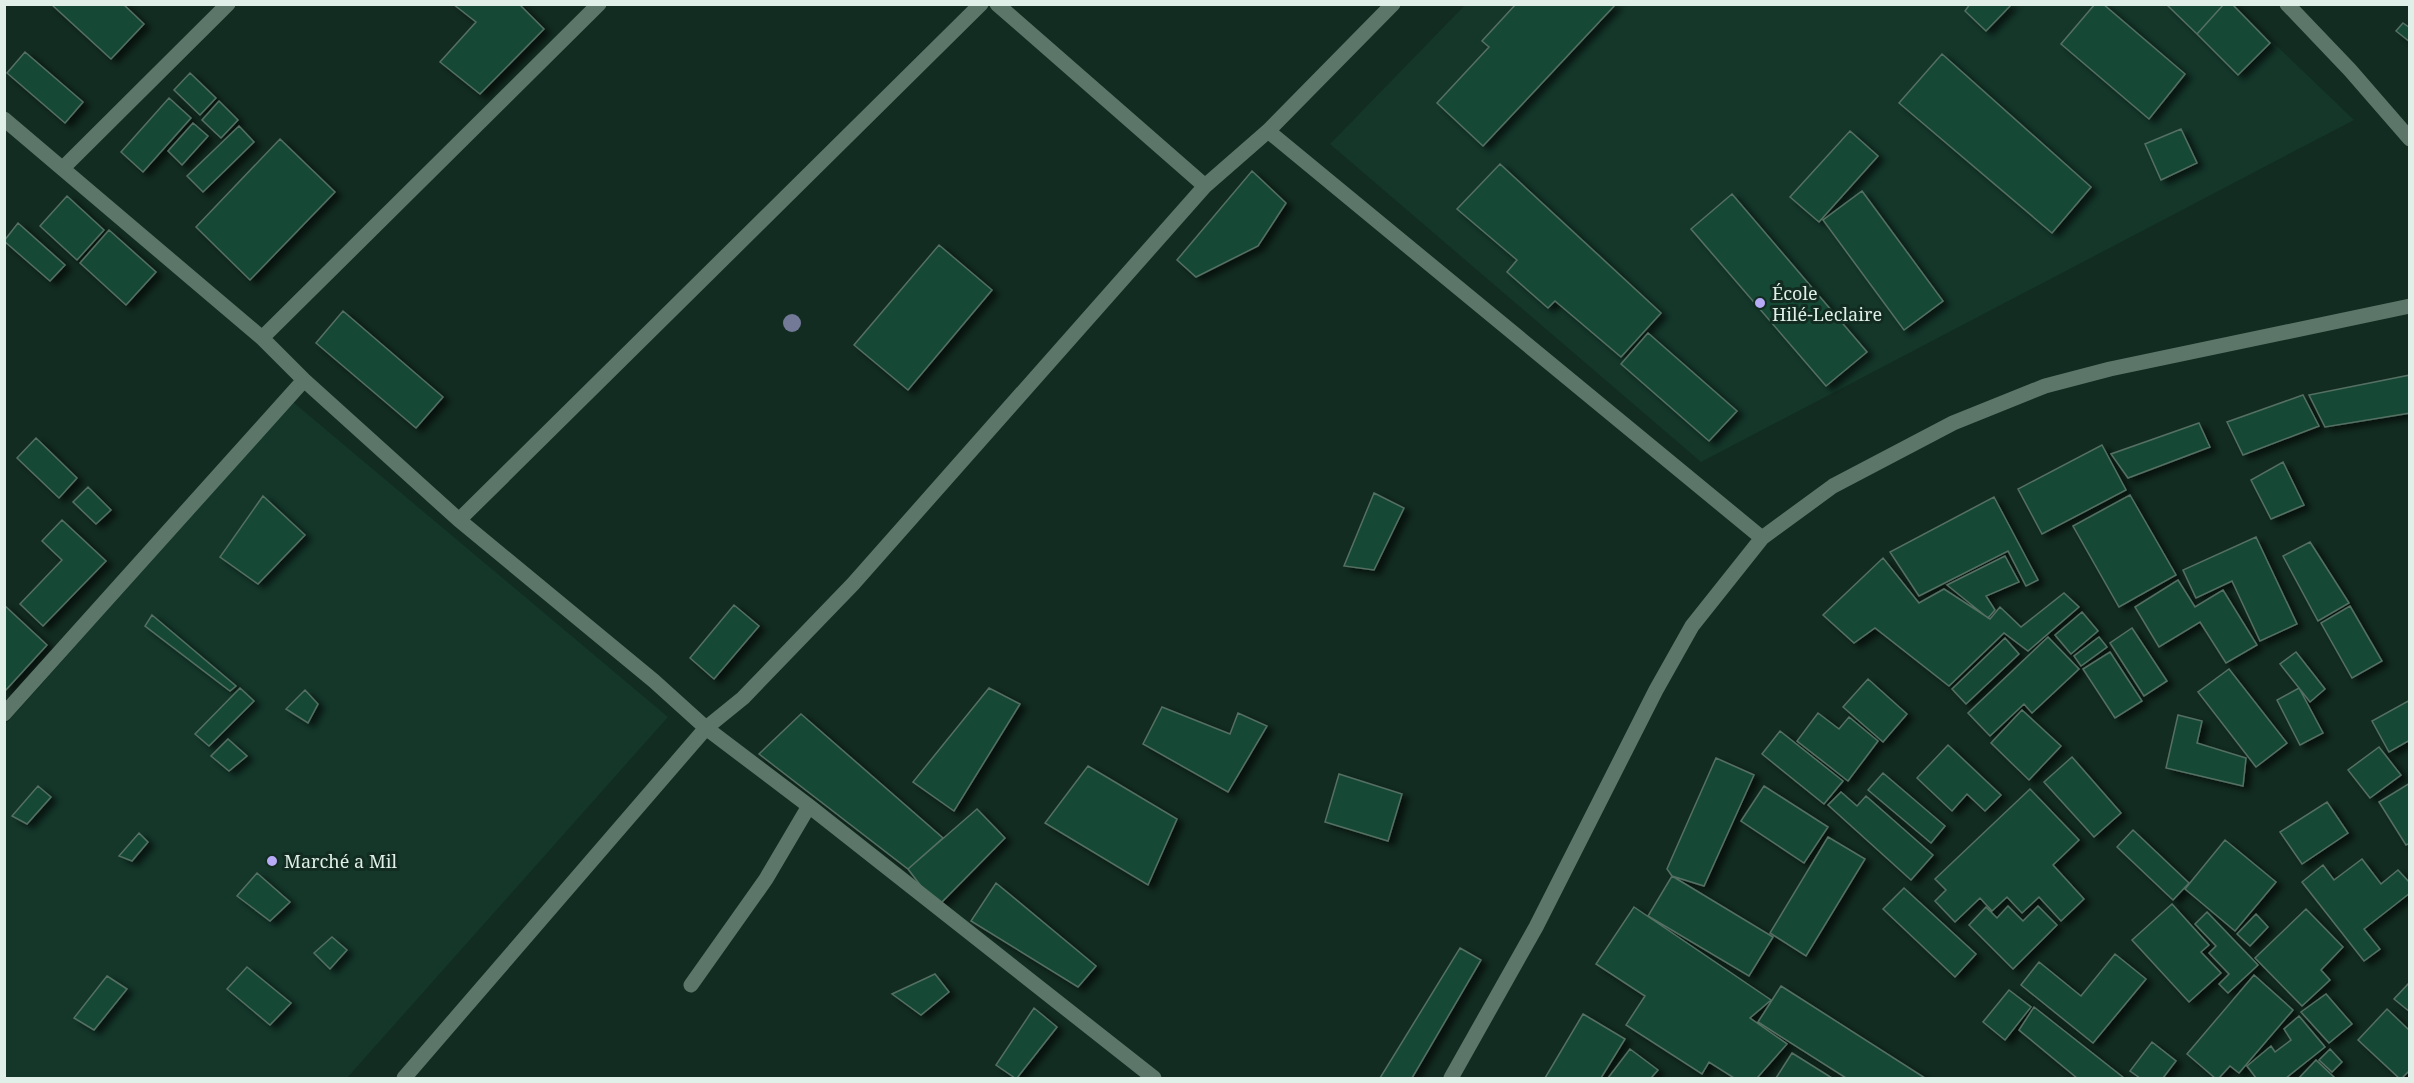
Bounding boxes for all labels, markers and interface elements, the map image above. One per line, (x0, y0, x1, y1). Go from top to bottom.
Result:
place label: École Hilé-Leclaire (1772, 281, 1882, 326)
marker: École Hilé-Leclaire (1753, 296, 1767, 310)
place label: Marché a Mil (284, 849, 398, 873)
marker: Marché a Mil (265, 854, 279, 868)

